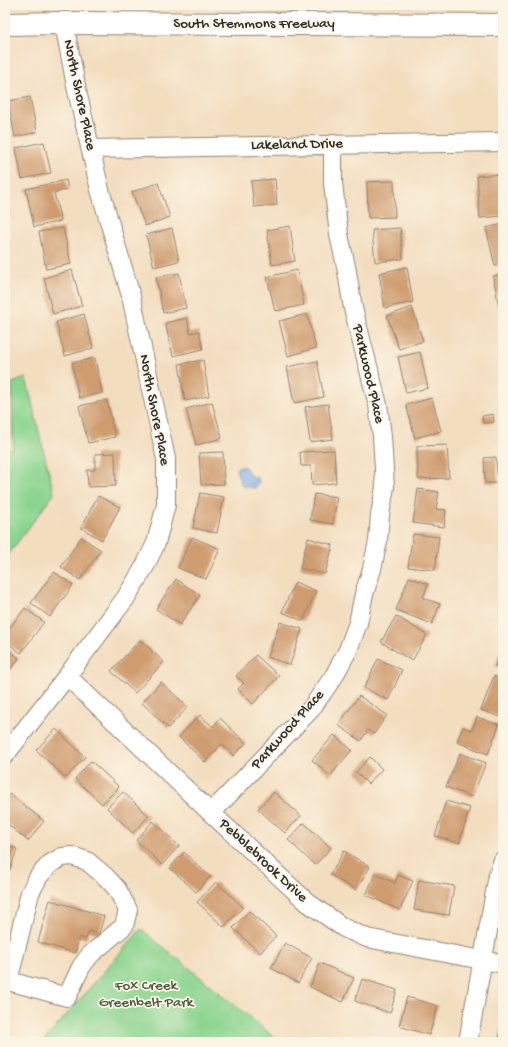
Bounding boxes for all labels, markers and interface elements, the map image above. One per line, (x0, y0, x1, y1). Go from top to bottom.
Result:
street label: South Stemmons Freeway (173, 15, 335, 33)
street label: North Shore Place (58, 38, 100, 152)
street label: Lakeland Drive (251, 135, 343, 155)
street label: Parkwood Place (348, 322, 388, 425)
street label: North Shore Place (134, 353, 174, 467)
street label: Parkwood Place (247, 686, 329, 774)
street label: Pebblebrook Drive (214, 815, 311, 907)
park label: Fox Creek Greenbelt Park (99, 977, 195, 1012)

